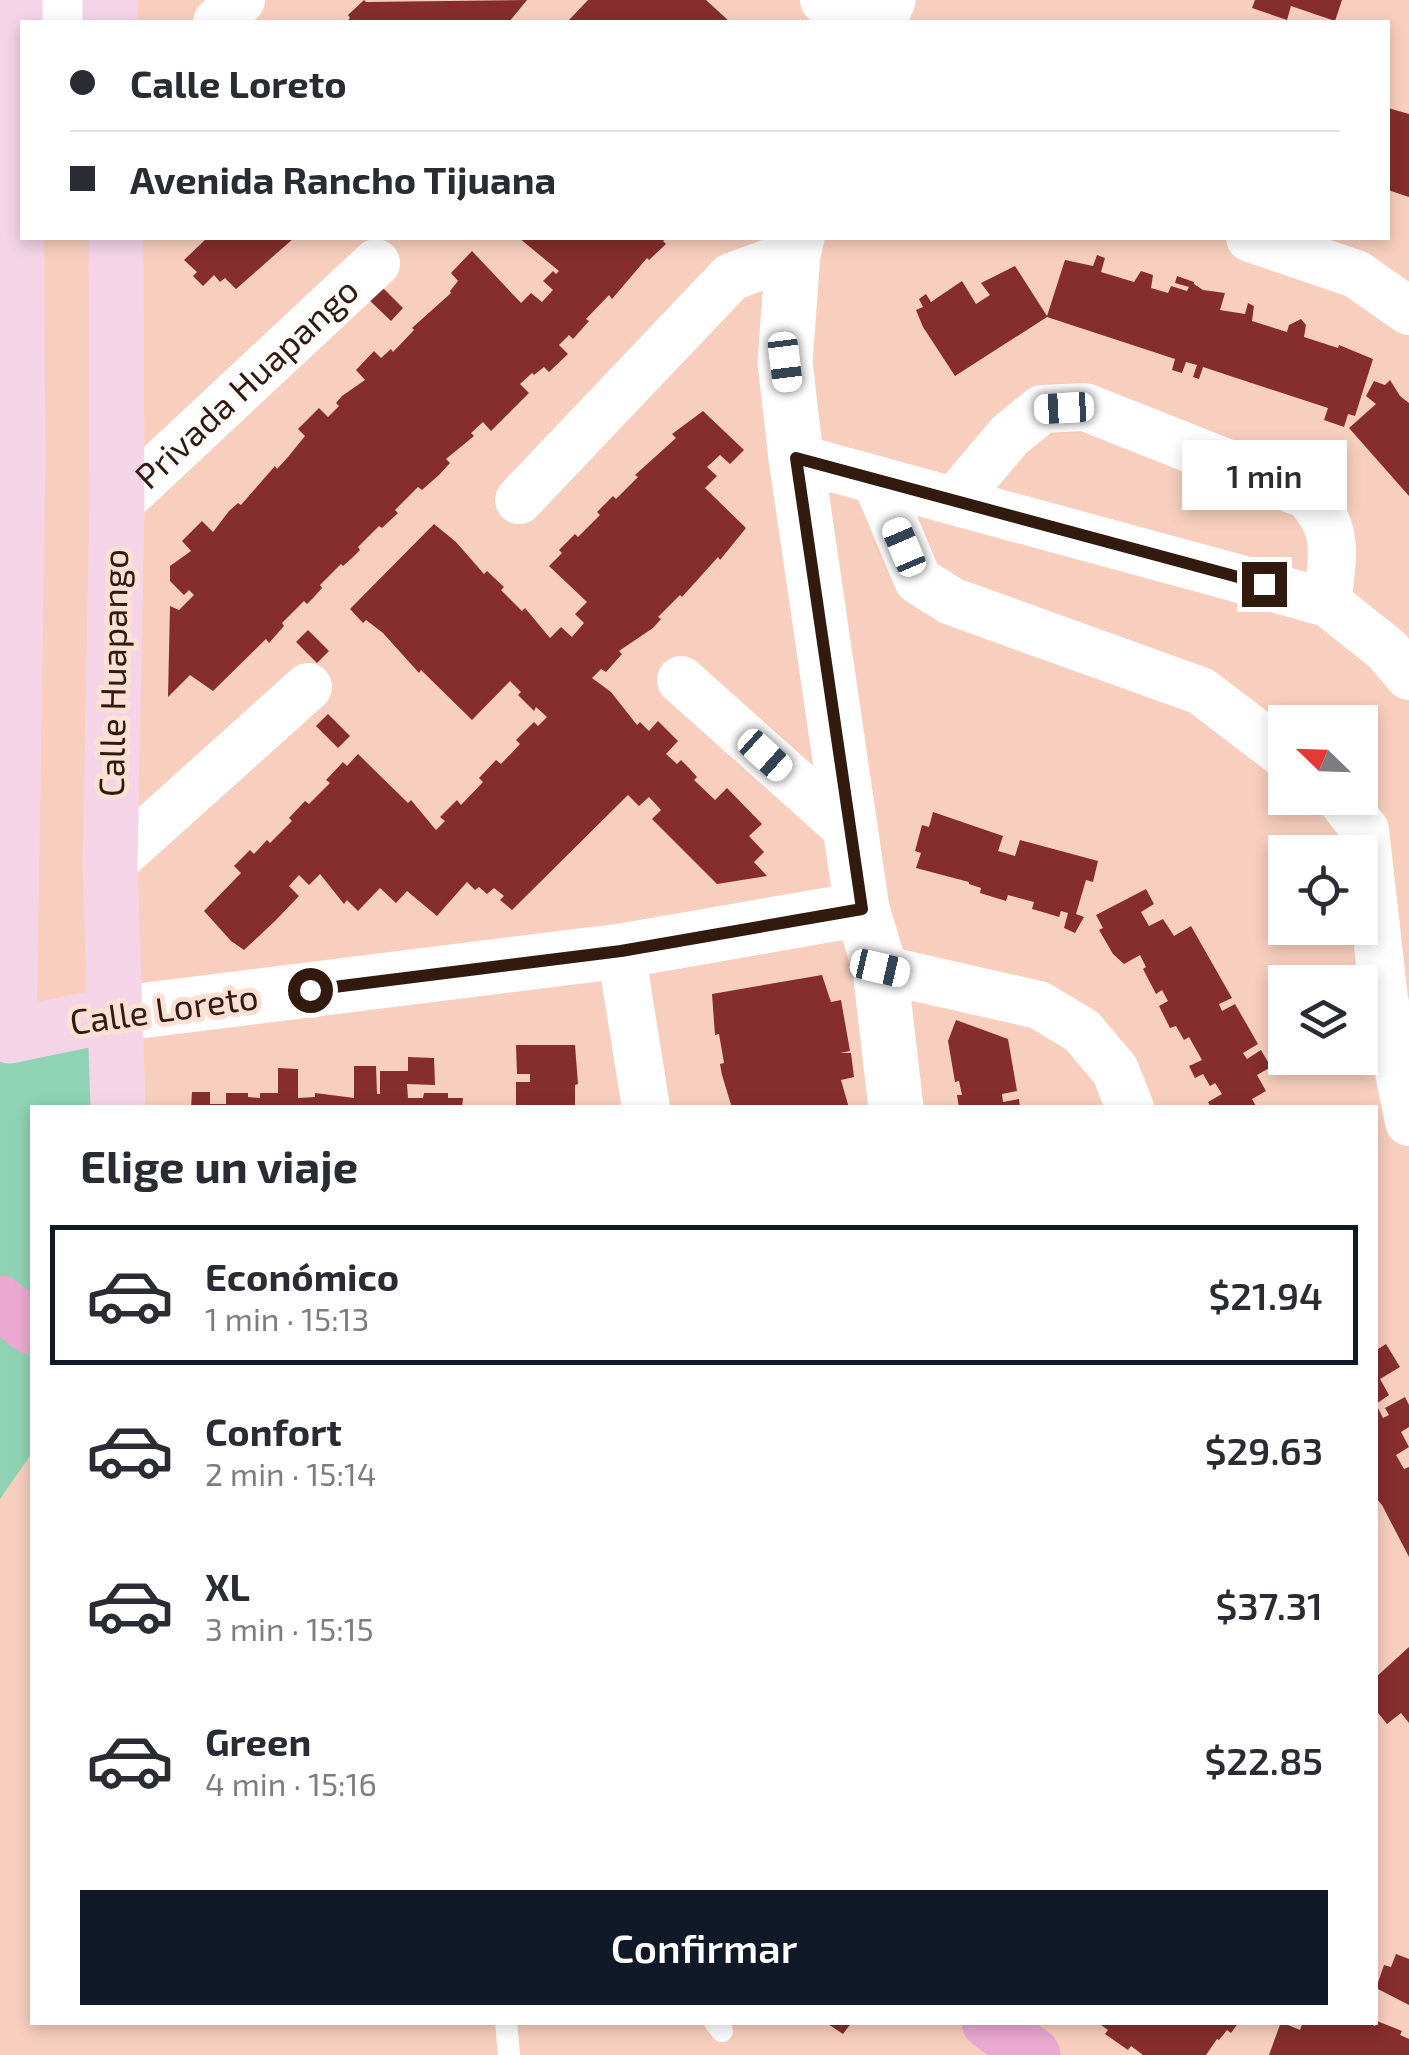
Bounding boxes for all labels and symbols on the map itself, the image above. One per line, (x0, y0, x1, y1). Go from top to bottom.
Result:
street label: Privada Huapango (125, 268, 366, 496)
car (766, 330, 804, 394)
car (1033, 391, 1095, 425)
callout: 1 min (1182, 439, 1346, 509)
car (878, 514, 930, 580)
street label: Calle Huapango (89, 549, 135, 797)
route end (1242, 562, 1287, 607)
north arrow (1268, 705, 1378, 815)
car (733, 724, 797, 786)
car (847, 947, 913, 989)
route start (288, 968, 333, 1013)
street label: Calle Loreto (67, 974, 261, 1042)

